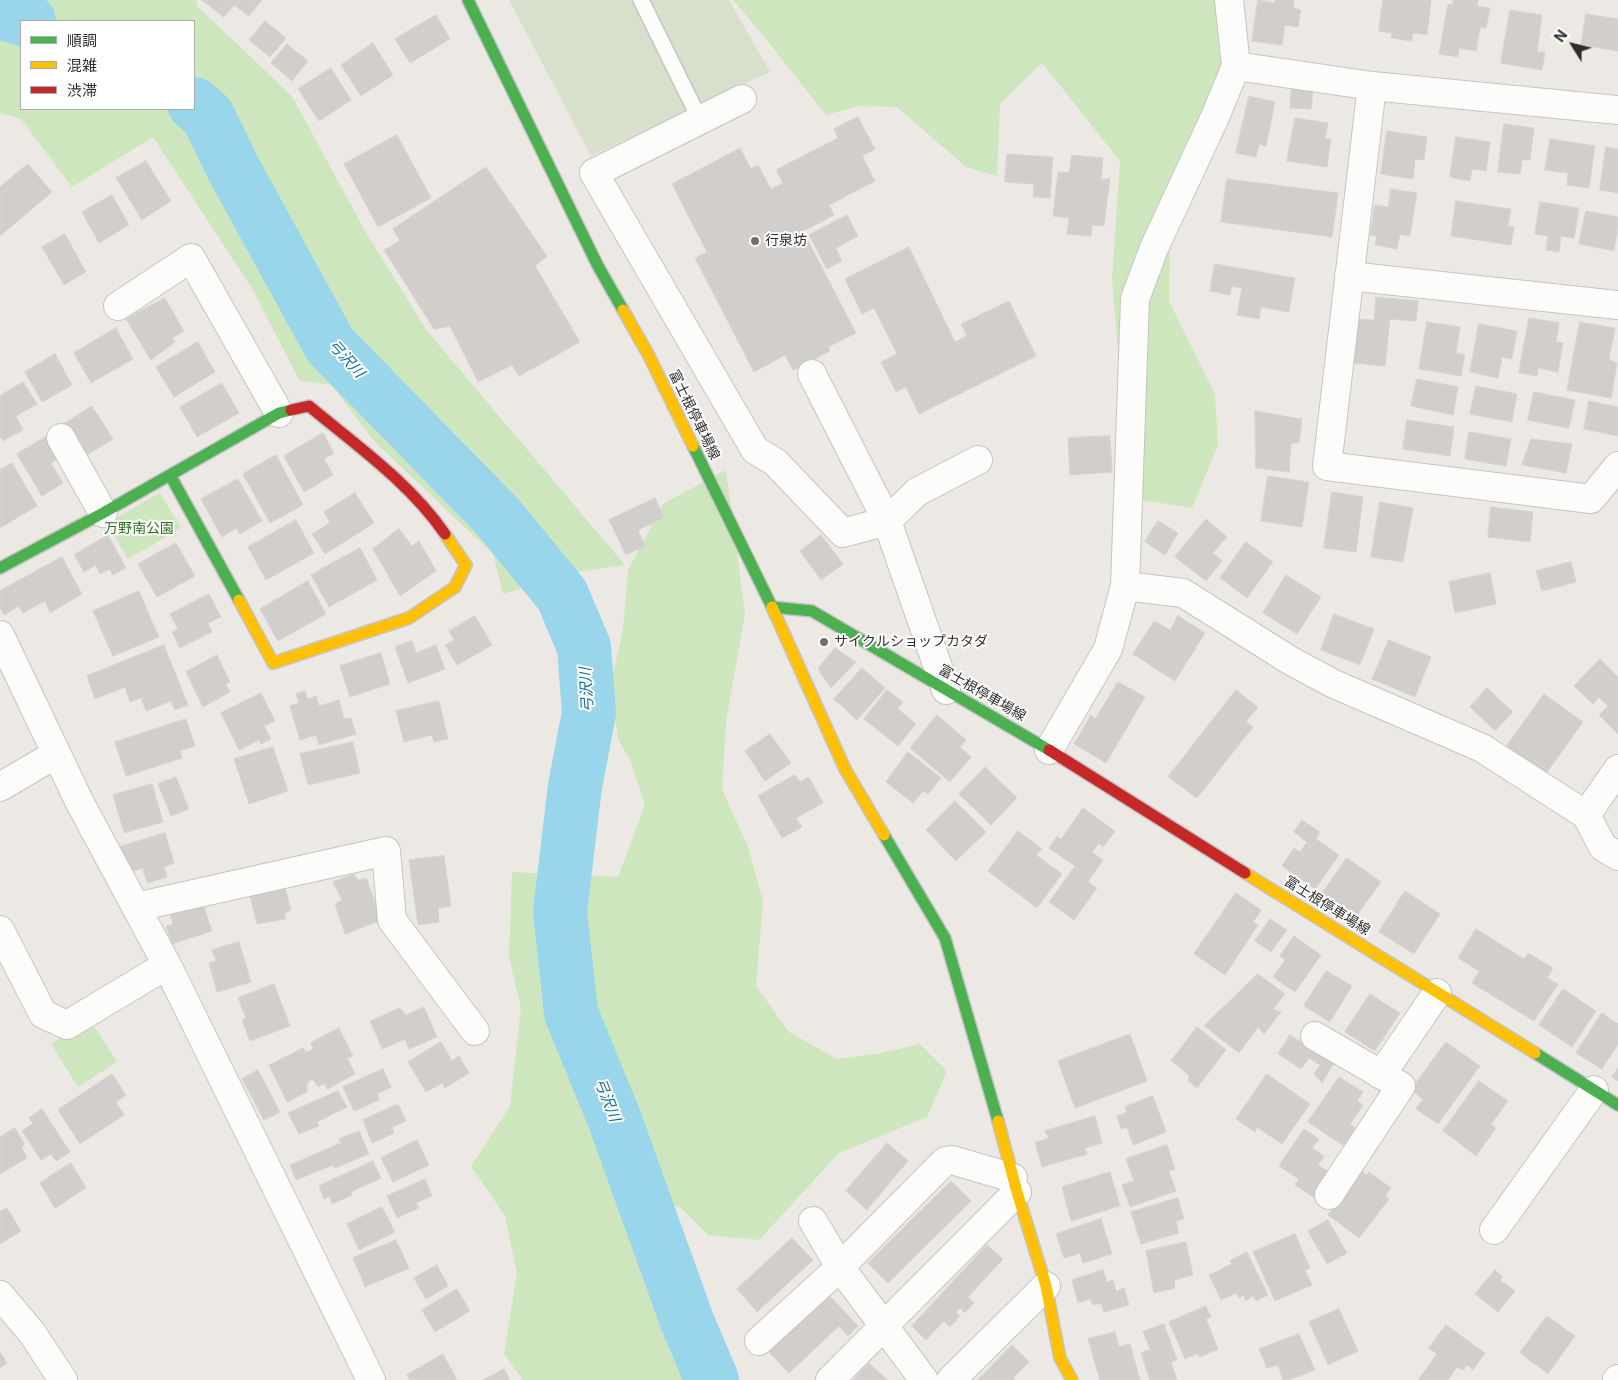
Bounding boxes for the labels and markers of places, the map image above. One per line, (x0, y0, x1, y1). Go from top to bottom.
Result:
place label: 行泉坊 (765, 233, 807, 249)
marker: 行泉坊 (749, 235, 761, 247)
place label: サイクルショップカタダ (834, 634, 988, 650)
marker: サイクルショップカタダ (818, 636, 830, 648)

